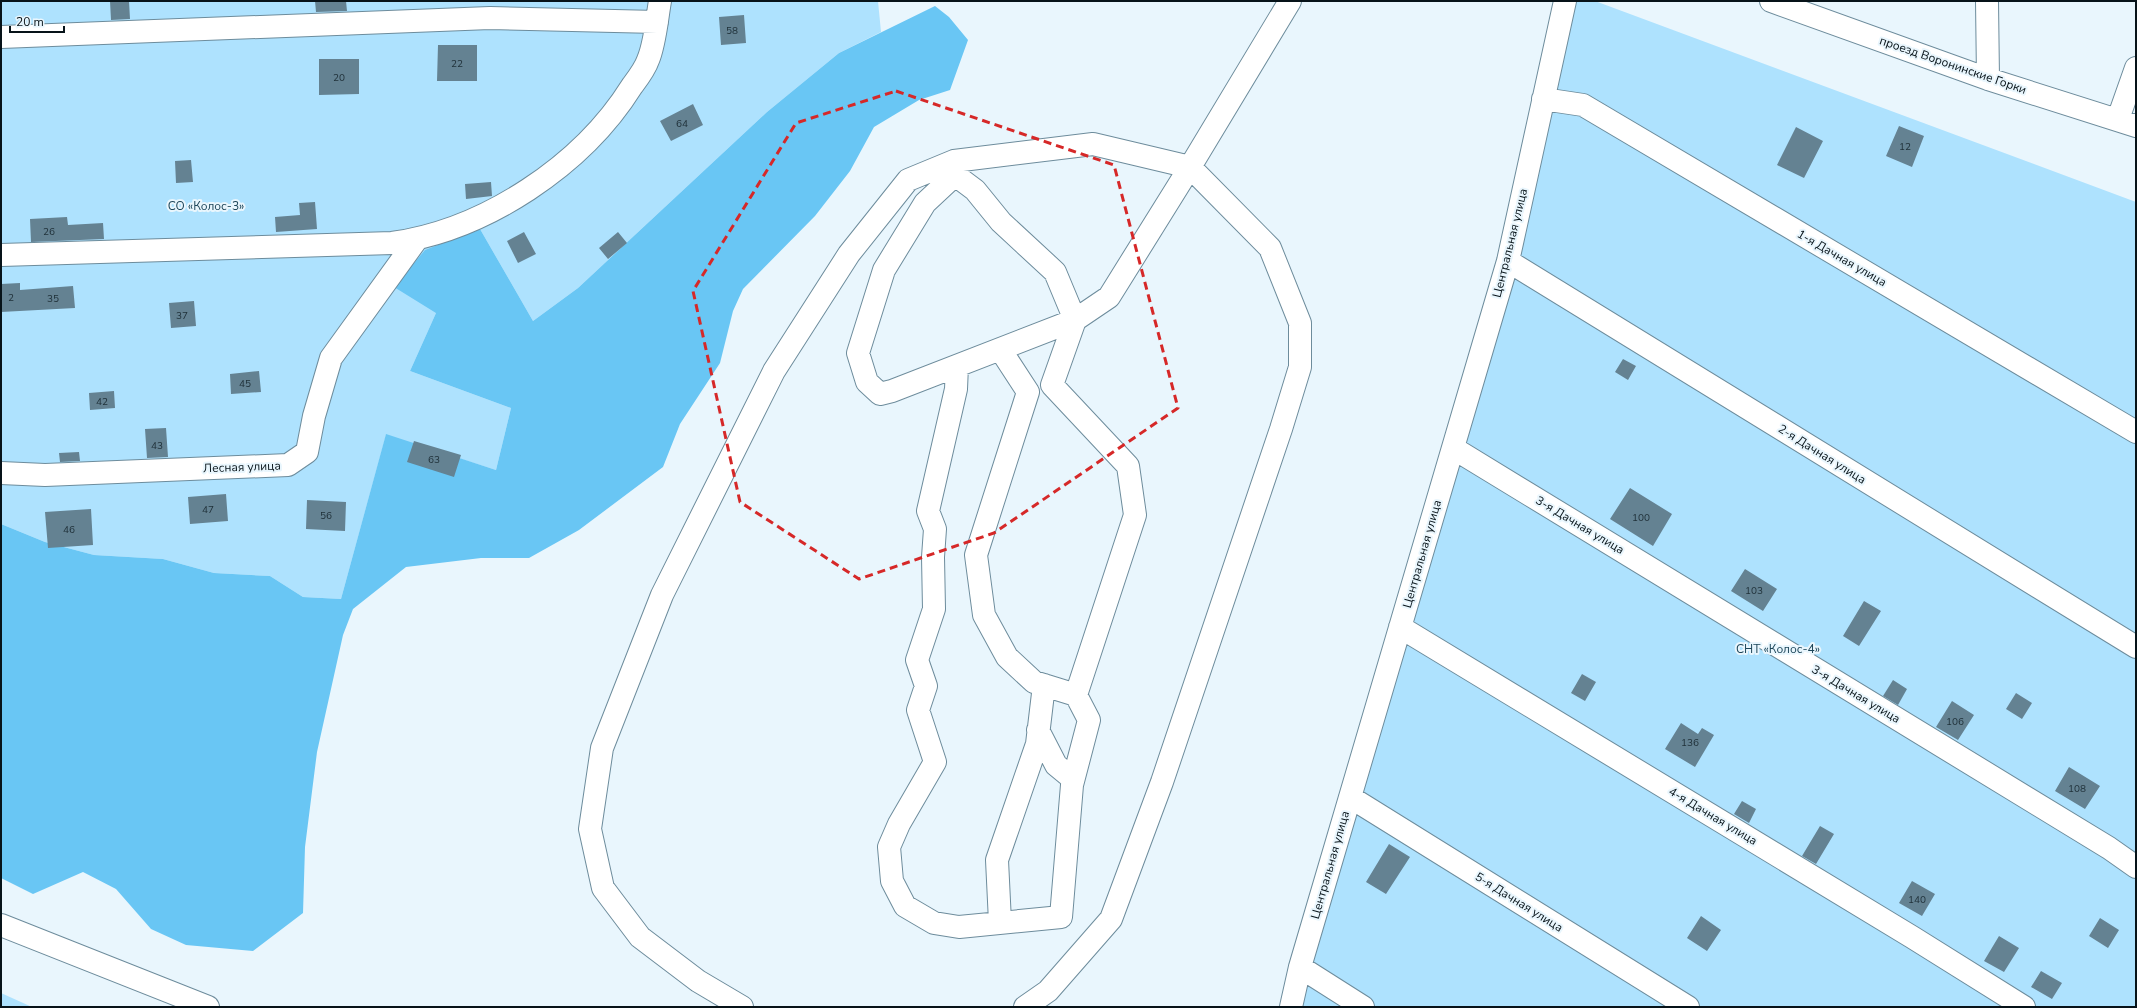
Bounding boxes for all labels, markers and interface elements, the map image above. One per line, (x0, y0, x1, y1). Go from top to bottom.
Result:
scale bar (10, 8, 64, 34)
text: 20 m (16, 14, 44, 30)
house number: 58 (726, 24, 738, 38)
street label: проезд Воронинские Горки (1877, 32, 2029, 98)
house number: 22 (451, 57, 463, 71)
house number: 20 (333, 71, 345, 85)
house number: 64 (676, 117, 688, 131)
house number: 12 (1899, 140, 1911, 154)
street label: Центральная улица (1489, 187, 1531, 299)
park label: СО «Колос-3» (168, 198, 244, 214)
house number: 26 (43, 225, 55, 239)
street label: 1-я Дачная улица (1794, 226, 1890, 290)
house number: 2 (8, 291, 14, 305)
house number: 35 (47, 292, 59, 306)
house number: 37 (176, 309, 188, 323)
house number: 45 (239, 377, 251, 391)
house number: 42 (96, 395, 108, 409)
street label: 2-я Дачная улица (1775, 421, 1869, 487)
house number: 43 (151, 439, 163, 453)
house number: 63 (428, 453, 440, 467)
street label: Лесная улица (203, 458, 281, 476)
street label: 3-я Дачная улица (1533, 492, 1627, 558)
street label: Центральная улица (1399, 498, 1445, 610)
house number: 47 (202, 503, 214, 517)
house number: 56 (320, 509, 332, 523)
house number: 100 (1632, 511, 1650, 525)
house number: 46 (63, 523, 75, 537)
house number: 103 (1745, 584, 1763, 598)
park label: СНТ «Колос-4» (1736, 641, 1820, 657)
street label: 3-я Дачная улица (1809, 661, 1903, 727)
house number: 106 (1946, 715, 1964, 729)
house number: 136 (1681, 736, 1699, 750)
house number: 108 (2068, 782, 2086, 796)
street label: 4-я Дачная улица (1666, 783, 1760, 849)
street label: Центральная улица (1307, 809, 1353, 921)
street label: 5-я Дачная улица (1472, 869, 1566, 935)
house number: 140 (1908, 893, 1926, 907)

